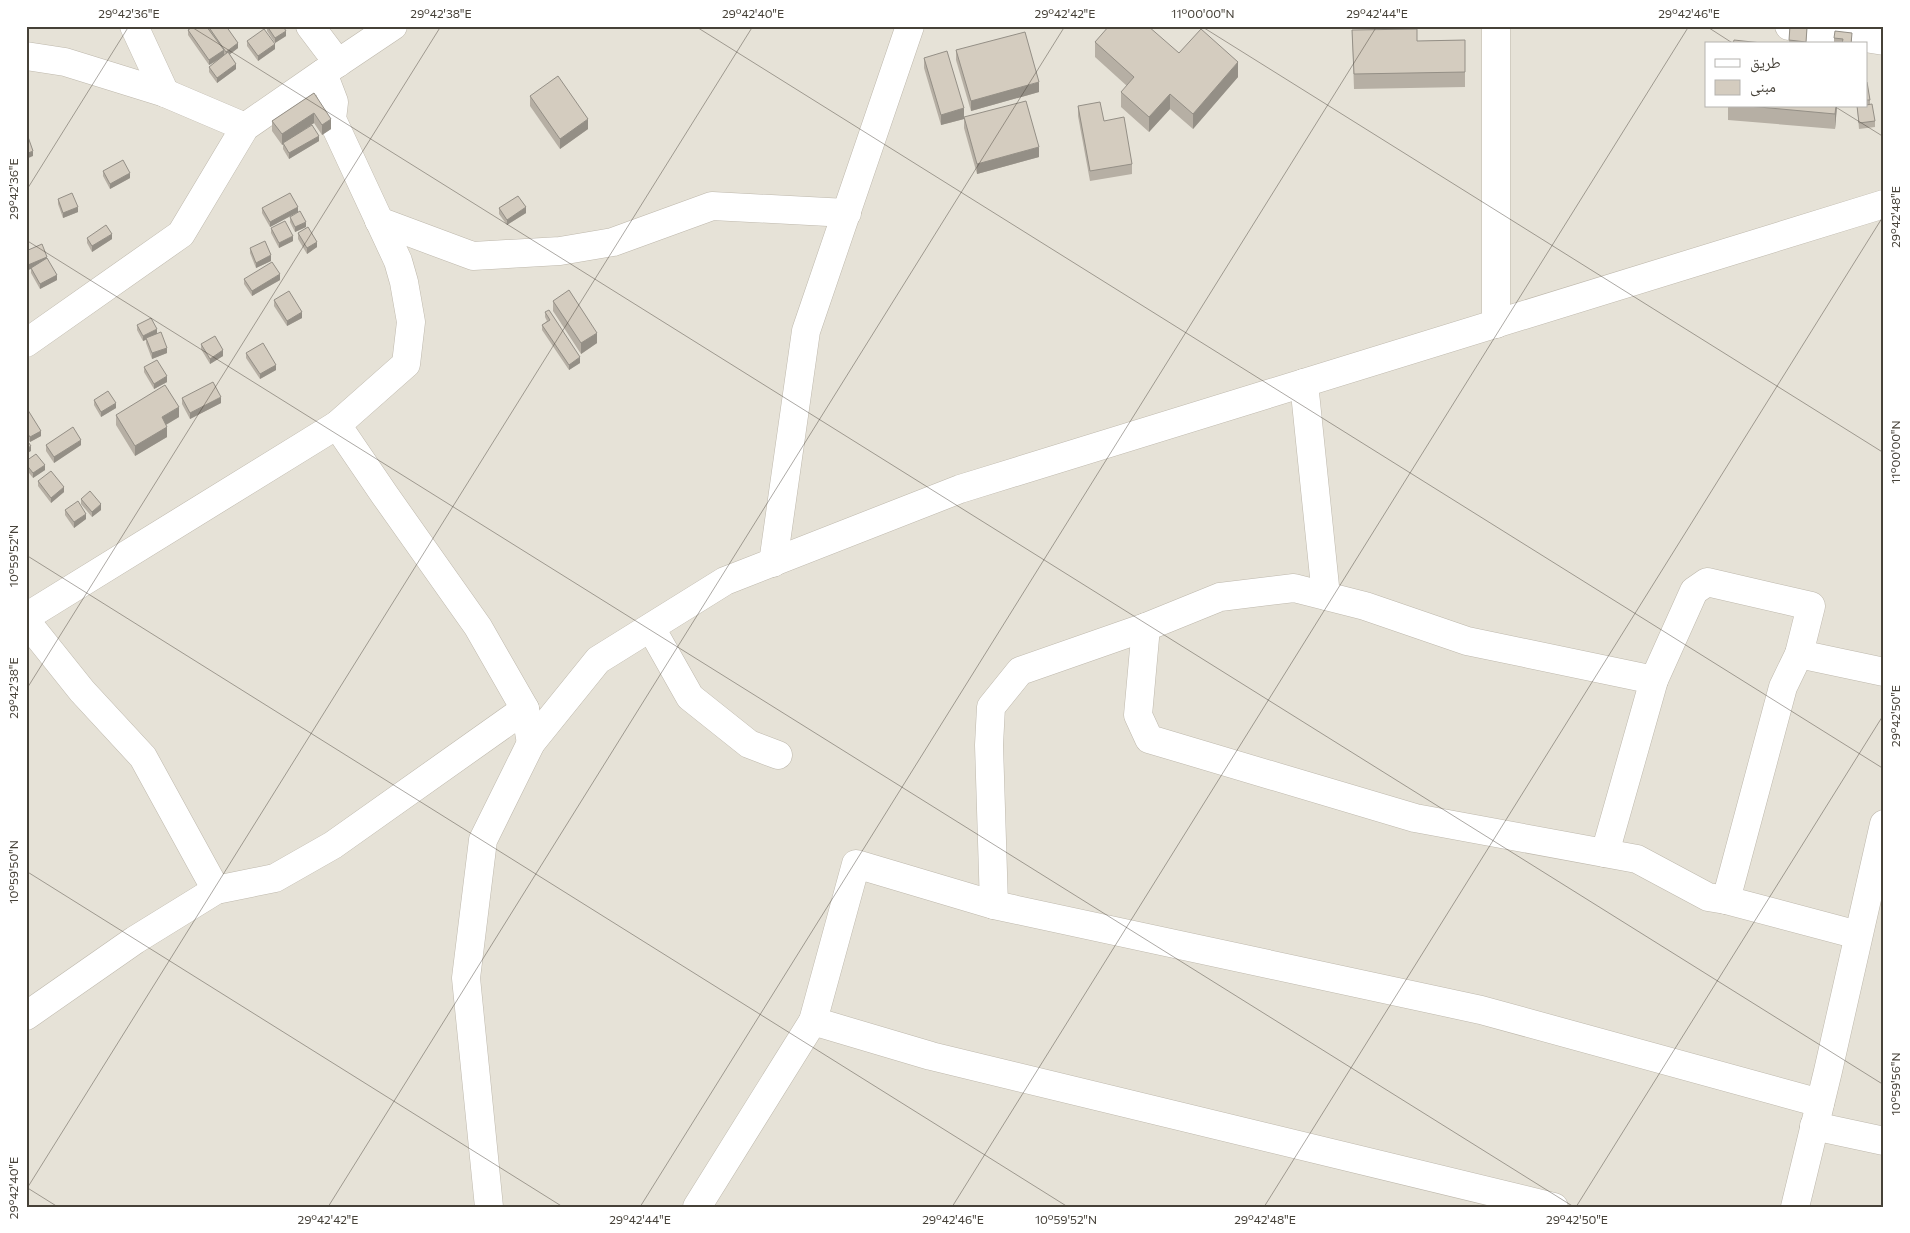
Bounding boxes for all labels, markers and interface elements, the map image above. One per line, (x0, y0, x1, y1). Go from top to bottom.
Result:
text: 29°42'36"E (98, 6, 160, 20)
text: 29°42'38"E (410, 6, 472, 20)
text: 29°42'40"E (722, 6, 784, 20)
text: 29°42'42"E (1035, 6, 1095, 20)
text: 11°00'00"N (1171, 6, 1235, 20)
text: 29°42'44"E (1346, 6, 1408, 20)
text: 29°42'46"E (1658, 6, 1720, 20)
legend (1705, 42, 1868, 108)
text: طريق (1750, 53, 1781, 73)
text: مبنى (1750, 77, 1776, 97)
text: 29°42'36"E (6, 158, 20, 220)
text: 29°42'48"E (1888, 186, 1902, 248)
text: 11°00'00"N (1888, 420, 1902, 484)
text: 10°59'52"N (6, 525, 20, 587)
text: 29°42'38"E (6, 657, 20, 719)
text: 29°42'50"E (1888, 685, 1902, 747)
text: 10°59'50"N (6, 840, 20, 904)
text: 10°59'56"N (1888, 1053, 1902, 1115)
text: 29°42'40"E (6, 1157, 20, 1219)
text: 29°42'42"E (298, 1212, 358, 1226)
text: 29°42'44"E (609, 1212, 671, 1226)
text: 29°42'46"E (922, 1212, 984, 1226)
text: 10°59'52"N (1035, 1212, 1097, 1226)
text: 29°42'48"E (1234, 1212, 1296, 1226)
text: 29°42'50"E (1546, 1212, 1608, 1226)

